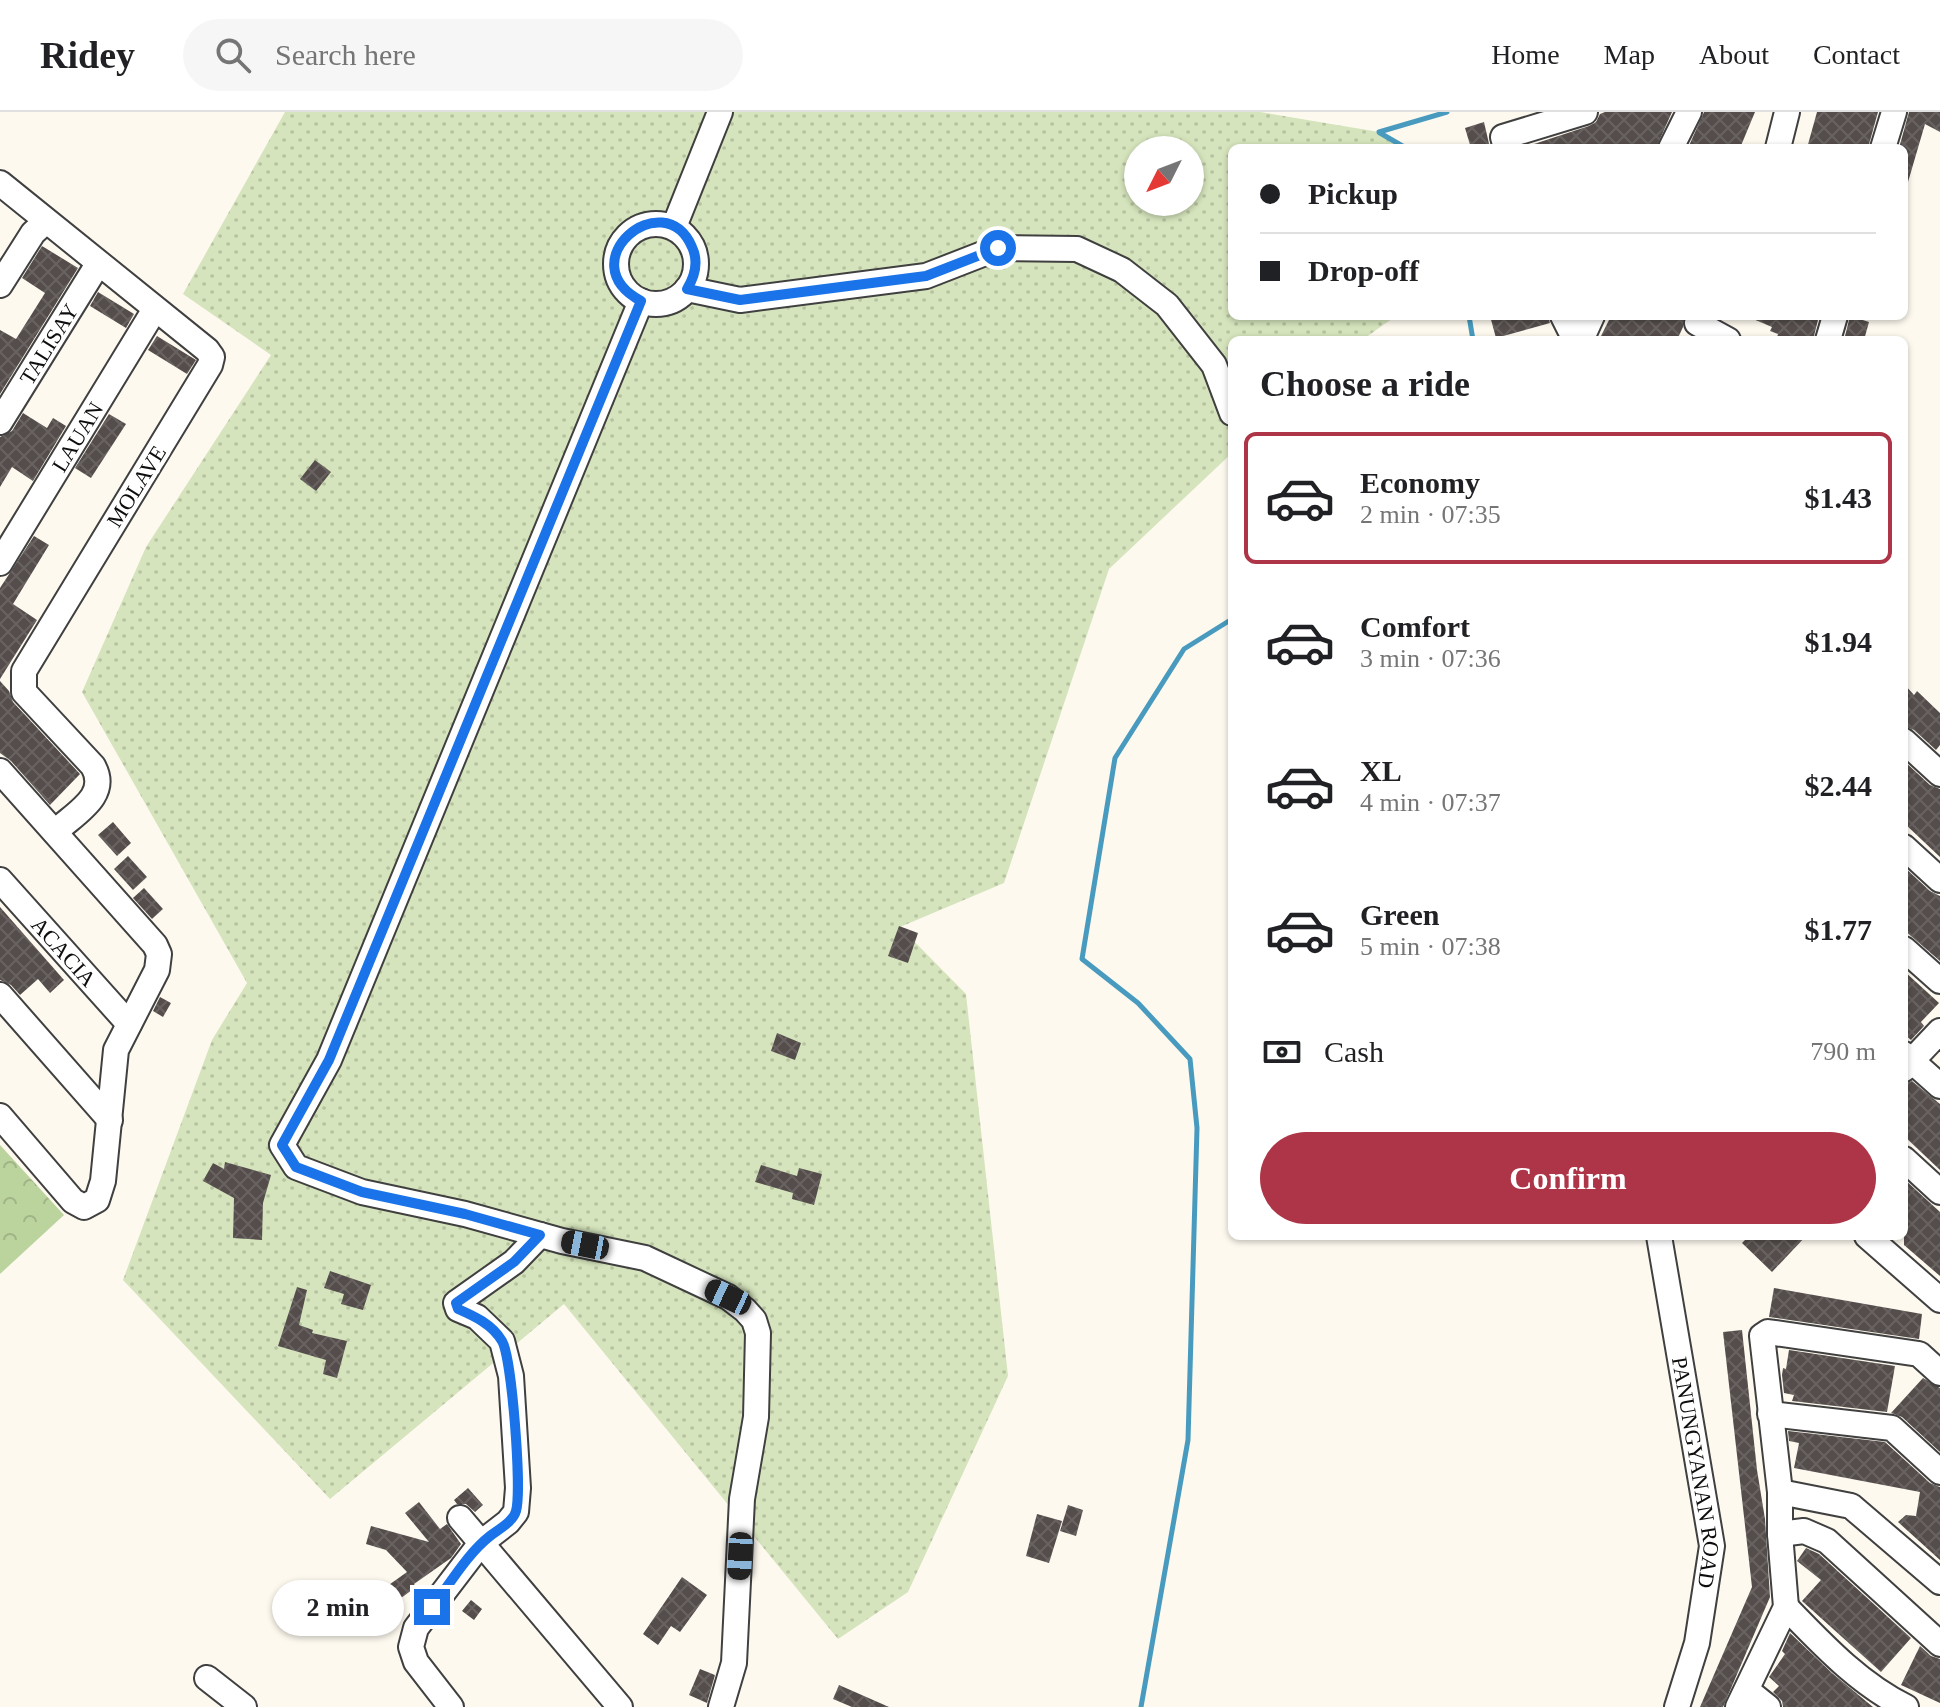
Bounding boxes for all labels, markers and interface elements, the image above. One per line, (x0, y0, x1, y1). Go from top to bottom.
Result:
search box (183, 19, 743, 91)
icon: search (211, 33, 255, 77)
text: Ridey (40, 34, 135, 76)
text: Search here (275, 38, 416, 71)
text: Home (1491, 39, 1560, 70)
text: Map (1604, 39, 1655, 70)
text: About (1699, 39, 1769, 70)
text: Contact (1813, 39, 1900, 70)
north arrow (1124, 136, 1204, 216)
map controls (1124, 136, 1204, 216)
text: Pickup (1308, 177, 1398, 210)
route start (980, 230, 1016, 266)
text: Drop-off (1308, 254, 1419, 287)
street label: TALISAY (14, 299, 83, 389)
text: Choose a ride (1260, 364, 1470, 404)
street label: LAUAN (47, 397, 108, 476)
street label: MOLAVE (102, 441, 171, 532)
icon: car (1264, 462, 1336, 534)
text: Economy (1360, 466, 1480, 499)
text: $1.43 (1805, 481, 1872, 514)
text: 2 min · 07:35 (1360, 500, 1501, 529)
icon: car (1264, 606, 1336, 678)
text: Comfort (1360, 610, 1470, 643)
text: $1.94 (1805, 625, 1872, 658)
text: 3 min · 07:36 (1360, 644, 1501, 673)
icon: car (1264, 750, 1336, 822)
text: XL (1360, 754, 1402, 787)
text: $2.44 (1805, 769, 1872, 802)
text: 4 min · 07:37 (1360, 788, 1501, 817)
icon: car (1264, 894, 1336, 966)
text: Green (1360, 898, 1439, 931)
street label: ACACIA (26, 912, 101, 992)
text: $1.77 (1805, 913, 1872, 946)
text: 5 min · 07:38 (1360, 932, 1501, 961)
icon: cash (1260, 1030, 1304, 1074)
text: Cash (1324, 1035, 1384, 1068)
text: 790 m (1810, 1037, 1876, 1066)
button: Confirm (1260, 1132, 1876, 1224)
car (559, 1229, 611, 1261)
car (701, 1276, 755, 1318)
street label: PANUNGYANAN ROAD (1667, 1355, 1725, 1590)
car (727, 1531, 753, 1581)
callout: 2 min (272, 1579, 404, 1635)
route end (414, 1589, 450, 1625)
text: 2 min (307, 1593, 369, 1622)

